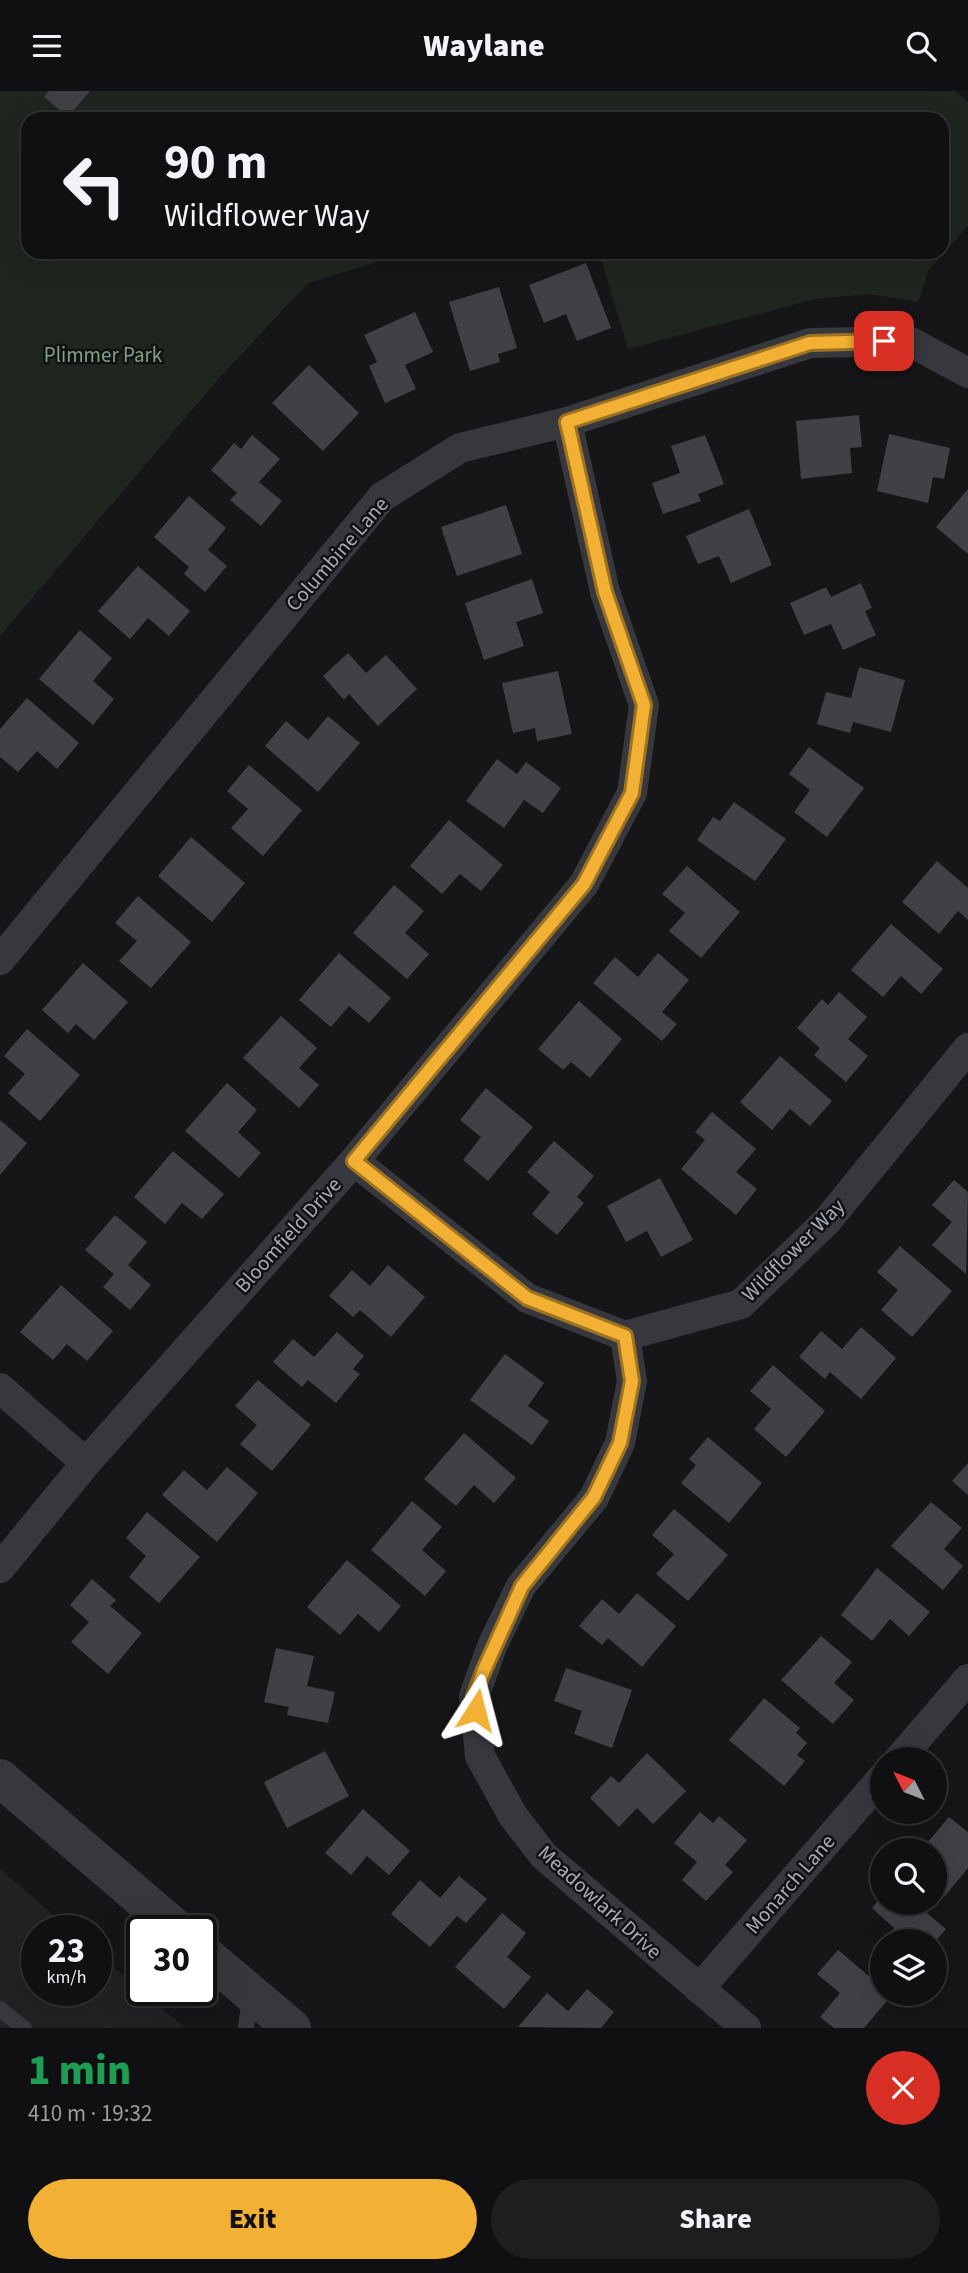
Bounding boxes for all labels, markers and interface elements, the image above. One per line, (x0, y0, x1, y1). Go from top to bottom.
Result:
text: Waylane (423, 23, 545, 69)
icon: menu (28, 27, 66, 65)
icon: search (902, 27, 940, 65)
text: 90 m (164, 128, 268, 198)
icon: left (49, 140, 140, 231)
text: Wildflower Way (164, 193, 370, 239)
pin (854, 311, 914, 371)
icon: arrive (865, 322, 903, 360)
park label: Plimmer Park (44, 340, 163, 370)
street label: Columbine Lane (279, 490, 395, 618)
street label: Bloomfield Drive (228, 1171, 348, 1299)
street label: Wildflower Way (735, 1192, 851, 1308)
position arrow (439, 1673, 513, 1747)
north arrow (870, 1747, 947, 1823)
map controls (870, 1747, 947, 2006)
street label: Monarch Lane (738, 1827, 842, 1941)
street label: Meadowlark Drive (531, 1838, 669, 1966)
button: search (870, 1838, 947, 1915)
speed limit sign: 30 (126, 1915, 217, 2006)
text: 23 (48, 1926, 85, 1976)
button: layers (870, 1929, 947, 2006)
text: km/h (47, 1965, 86, 1990)
text: 1 min (28, 2041, 131, 2101)
button: close (866, 2051, 940, 2125)
text: 410 m · 19:32 (28, 2097, 152, 2130)
button: Exit (28, 2179, 477, 2259)
button: Share (491, 2179, 940, 2259)

